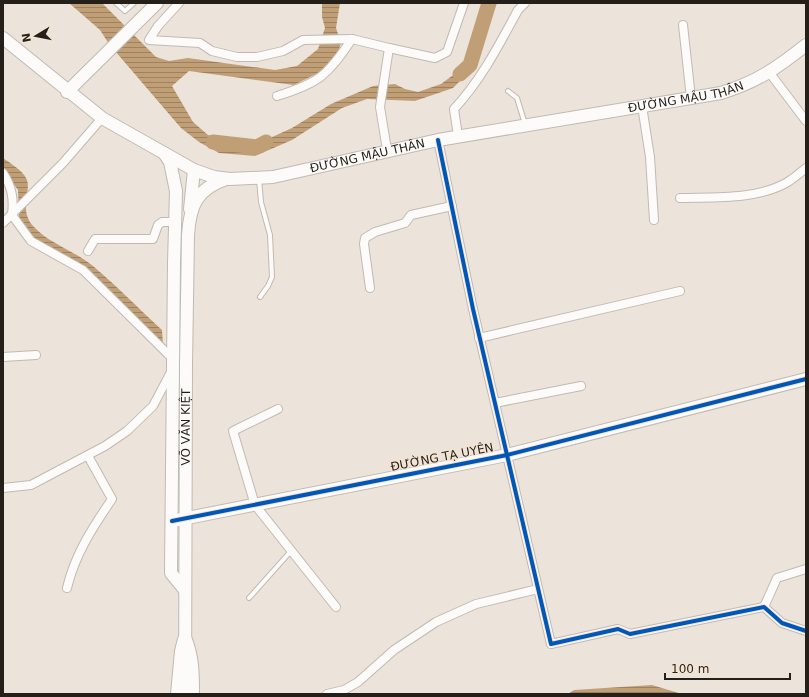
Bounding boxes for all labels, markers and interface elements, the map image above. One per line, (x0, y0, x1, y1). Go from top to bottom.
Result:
north arrow (16, 16, 56, 56)
text: N (19, 32, 34, 43)
street label: ĐƯỜNG MẬU THÂN (627, 79, 746, 115)
street label: ĐƯỜNG MẬU THÂN (308, 136, 426, 176)
street label: VÕ VĂN KIỆT (178, 388, 193, 465)
street label: ĐƯỜNG TẠ UYÊN (389, 439, 495, 474)
scale bar (665, 655, 790, 681)
text: 100 m (671, 662, 709, 676)

